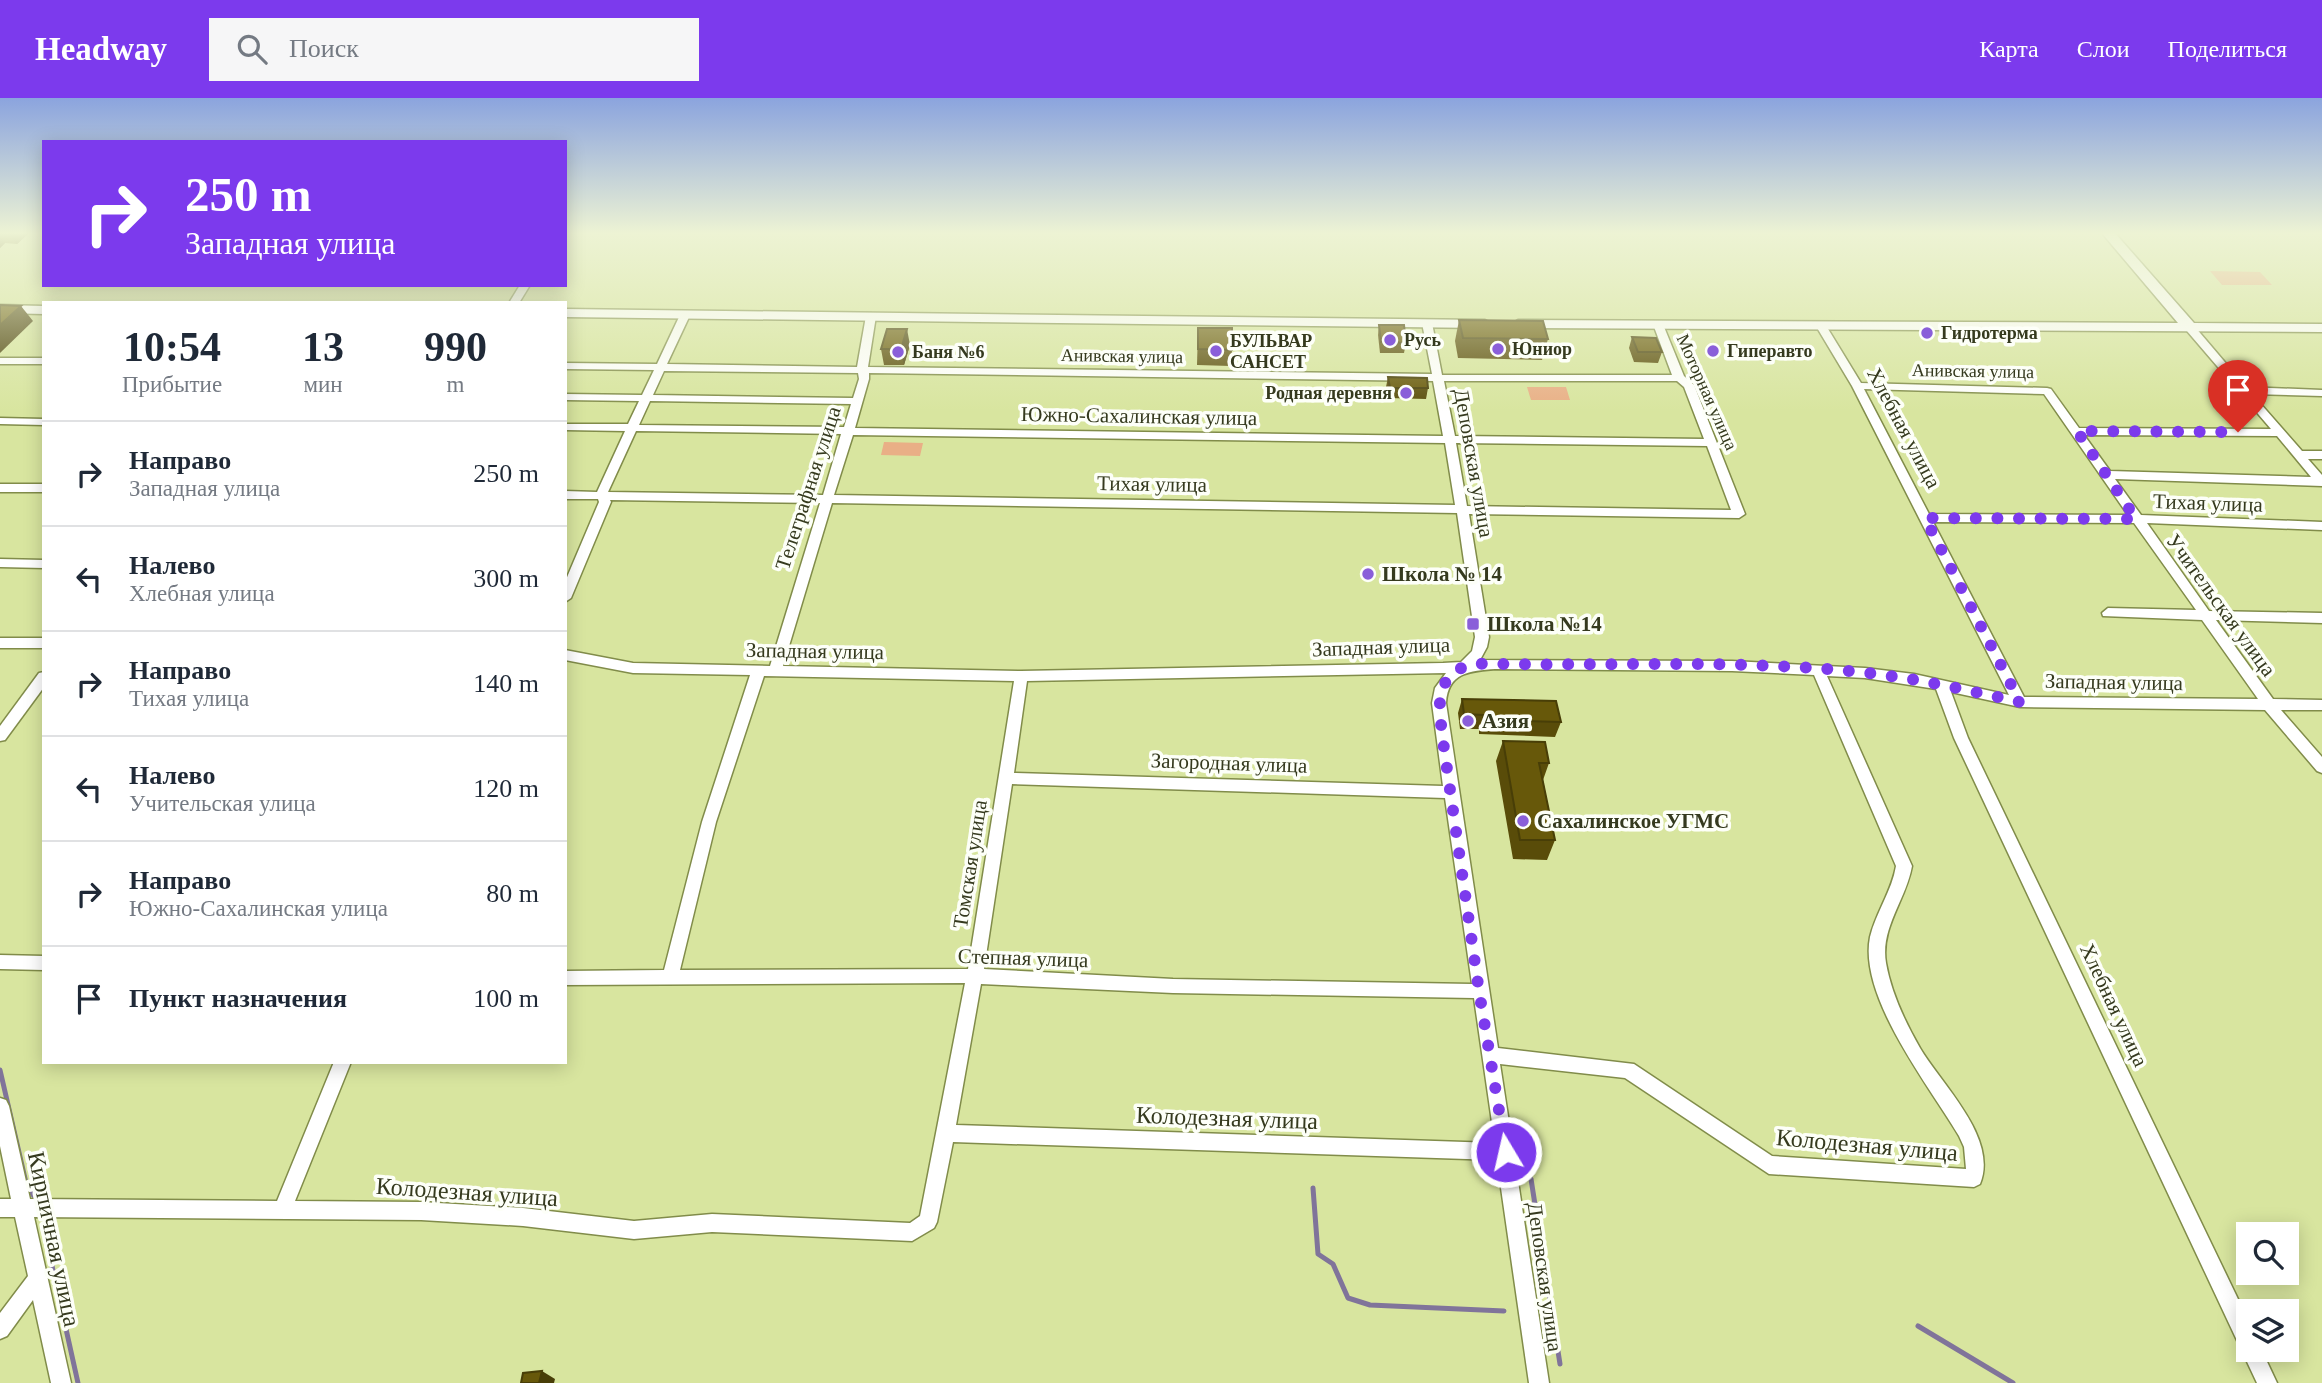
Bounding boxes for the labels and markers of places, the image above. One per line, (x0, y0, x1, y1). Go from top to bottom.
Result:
place label: Гидротерма (1941, 323, 2038, 343)
marker: Гидротерма (1919, 325, 1935, 341)
place label: Русь (1404, 330, 1441, 350)
place label: БУЛЬВАР САНСЕТ (1230, 331, 1312, 372)
marker: Русь (1382, 332, 1398, 348)
place label: Юниор (1512, 339, 1572, 359)
marker: Юниор (1490, 341, 1506, 357)
place label: Гиперавто (1727, 341, 1812, 361)
place label: Баня №6 (912, 342, 985, 362)
marker: БУЛЬВАР САНСЕТ (1208, 343, 1224, 359)
marker: Гиперавто (1705, 343, 1721, 359)
marker: Баня №6 (890, 344, 906, 360)
pin (2208, 360, 2268, 432)
place label: Родная деревня (1265, 383, 1392, 403)
marker: Родная деревня (1398, 385, 1414, 401)
place label: Школа № 14 (1382, 562, 1502, 586)
marker: Школа № 14 (1360, 566, 1376, 582)
place label: Школа №14 (1487, 612, 1602, 636)
marker: Школа №14 (1465, 616, 1481, 632)
place label: Азия (1482, 709, 1529, 733)
marker: Азия (1460, 713, 1476, 729)
place label: Сахалинское УГМС (1537, 809, 1729, 833)
marker: Сахалинское УГМС (1515, 813, 1531, 829)

